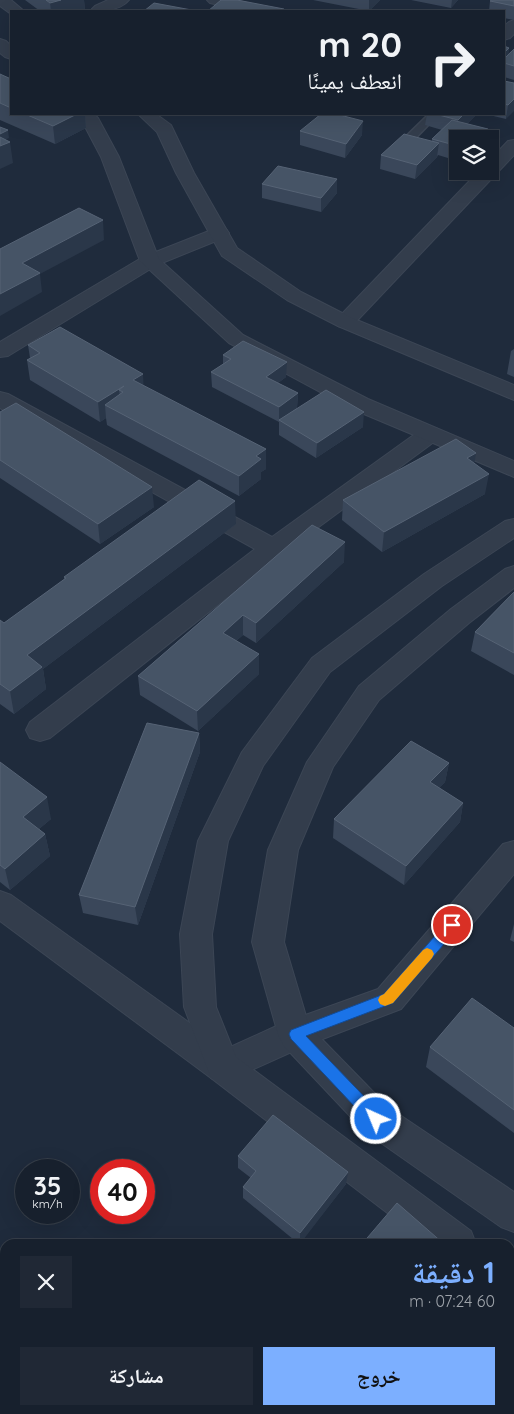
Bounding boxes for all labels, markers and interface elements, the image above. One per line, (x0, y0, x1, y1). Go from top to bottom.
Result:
text: 20 m (319, 22, 402, 66)
icon: right (420, 30, 485, 95)
text: انعطف يمينًا (307, 67, 402, 95)
map controls (449, 130, 499, 180)
button: layers (449, 130, 499, 180)
pin (431, 904, 473, 946)
icon: arrive (438, 911, 466, 939)
position arrow (349, 1092, 401, 1144)
speed limit sign: 40 (90, 1159, 155, 1224)
text: 35 (34, 1170, 61, 1201)
text: km/h (32, 1196, 63, 1211)
text: 1 دقيقة (412, 1253, 495, 1291)
button: close (20, 1256, 72, 1308)
text: 60 m · 07:24 (409, 1291, 495, 1311)
button: مشاركة (20, 1347, 253, 1405)
button: خروج (263, 1347, 495, 1405)

